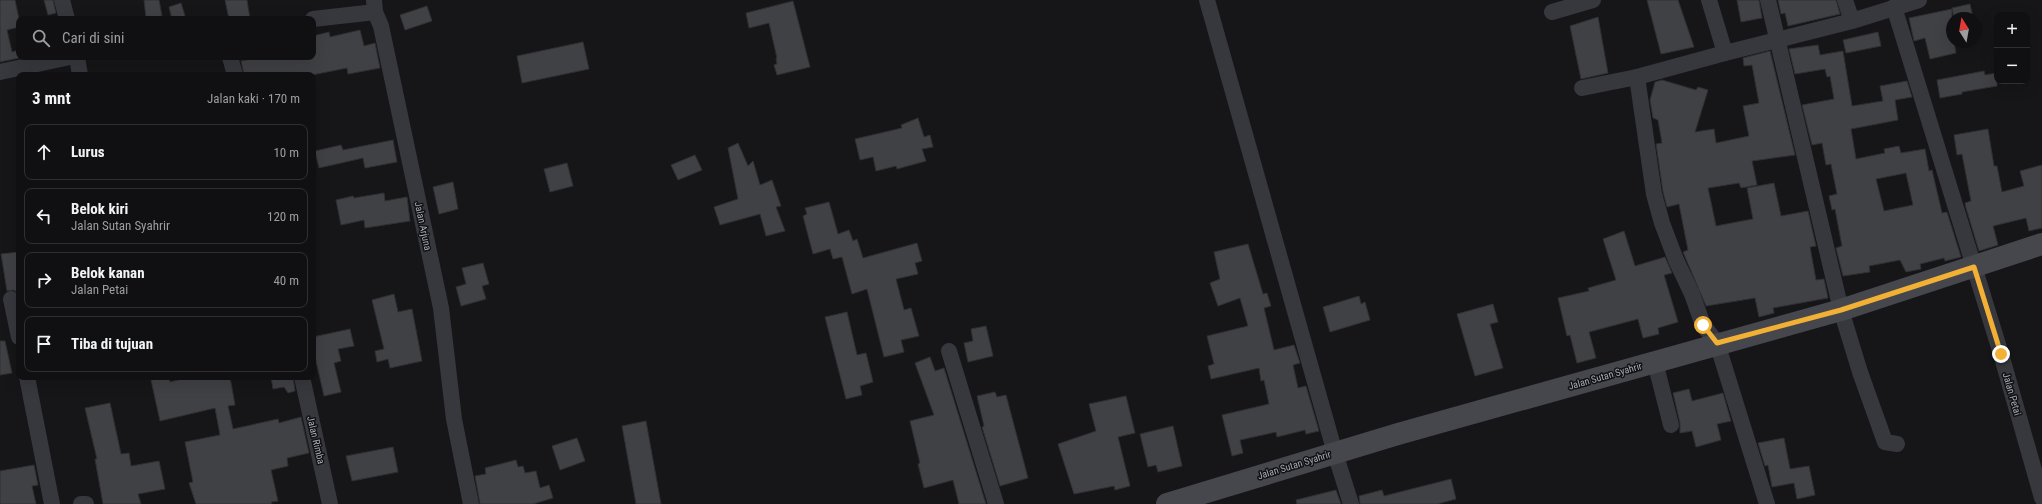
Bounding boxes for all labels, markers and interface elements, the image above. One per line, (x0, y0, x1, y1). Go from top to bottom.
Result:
north arrow (1946, 12, 1982, 48)
map controls (1994, 12, 2030, 84)
button: + (1994, 12, 2030, 48)
search box (16, 16, 316, 60)
icon: search (30, 27, 52, 49)
text: Cari di sini (62, 29, 124, 47)
button: − (1994, 48, 2030, 84)
text: 3 mnt (32, 88, 71, 108)
text: Jalan kaki · 170 m (207, 91, 300, 106)
icon: ahead (33, 141, 55, 163)
text: Lurus (71, 143, 105, 161)
text: 10 m (273, 145, 299, 160)
text: Belok kiri (71, 200, 128, 218)
street label: Jalan Arjuna (412, 201, 434, 251)
icon: left (33, 205, 55, 227)
text: 120 m (267, 209, 299, 224)
text: Jalan Sutan Syahrir (71, 218, 170, 233)
text: Belok kanan (71, 264, 145, 282)
icon: right (33, 269, 55, 291)
text: 40 m (273, 273, 299, 288)
text: Jalan Petai (71, 282, 128, 297)
route start (1694, 316, 1712, 334)
icon: arrive (33, 333, 55, 355)
text: Tiba di tujuan (71, 335, 153, 353)
route end (1992, 345, 2010, 363)
street label: Jalan Sutan Syahrir (1567, 360, 1643, 392)
street label: Jalan Petai (2001, 371, 2023, 417)
street label: Jalan Rimba (305, 415, 327, 465)
street label: Jalan Sutan Syahrir (1256, 449, 1332, 481)

